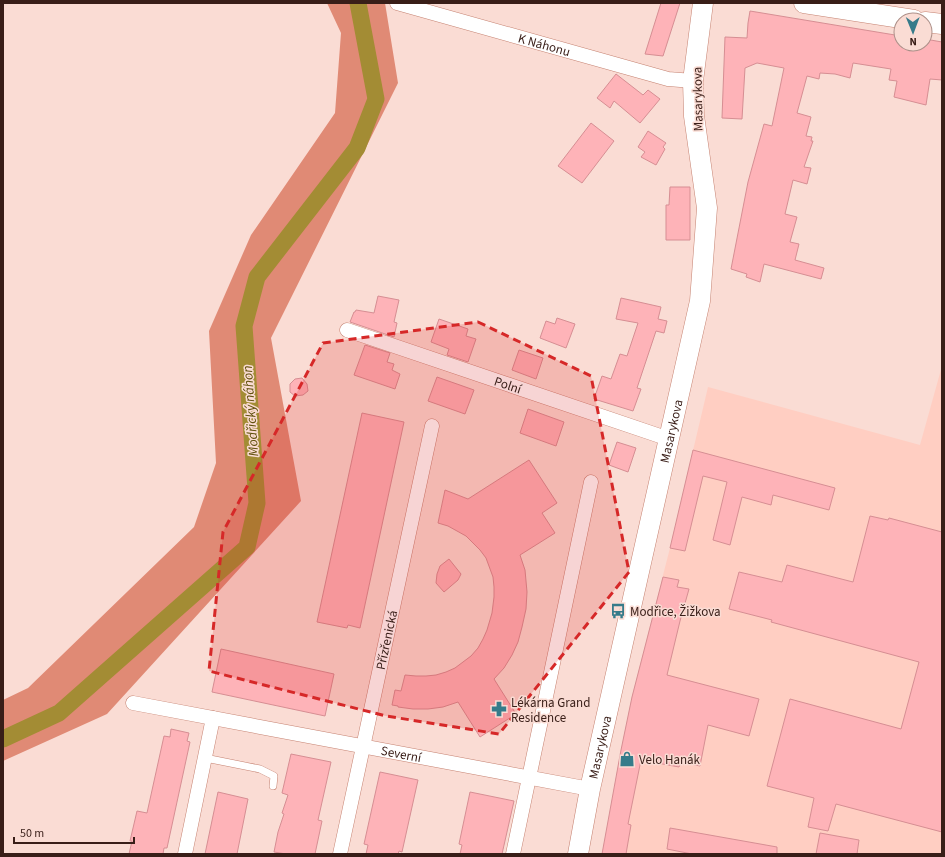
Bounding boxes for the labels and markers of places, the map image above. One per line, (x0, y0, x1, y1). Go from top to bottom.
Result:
bus stop icon: Modřice, Žižkova (609, 602, 627, 620)
place label: Modřice, Žižkova (630, 603, 721, 621)
place label: Lékárna Grand Residence (511, 694, 590, 727)
pharmacy icon: Lékárna Grand Residence (490, 700, 508, 718)
shop icon: Velo Hanák (618, 750, 636, 768)
place label: Velo Hanák (639, 751, 701, 769)

